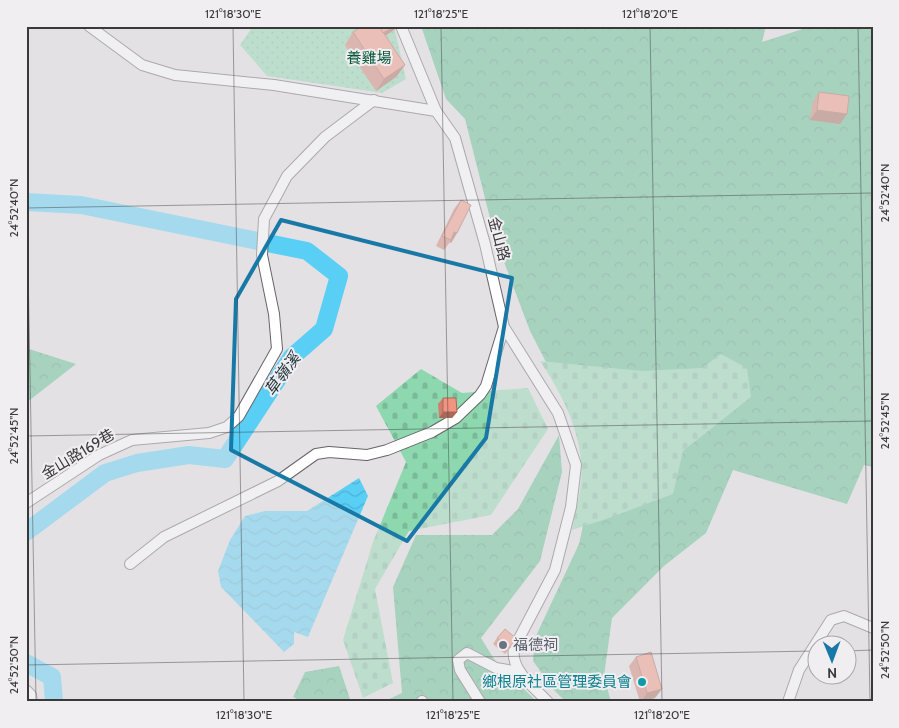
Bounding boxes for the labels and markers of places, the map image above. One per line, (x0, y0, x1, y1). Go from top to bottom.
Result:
place label: 福德祠 (513, 636, 558, 654)
marker: 福德祠 (497, 639, 509, 651)
place label: 鄉根原社區管理委員會 (482, 673, 632, 691)
marker: 鄉根原社區管理委員會 (636, 676, 648, 688)

